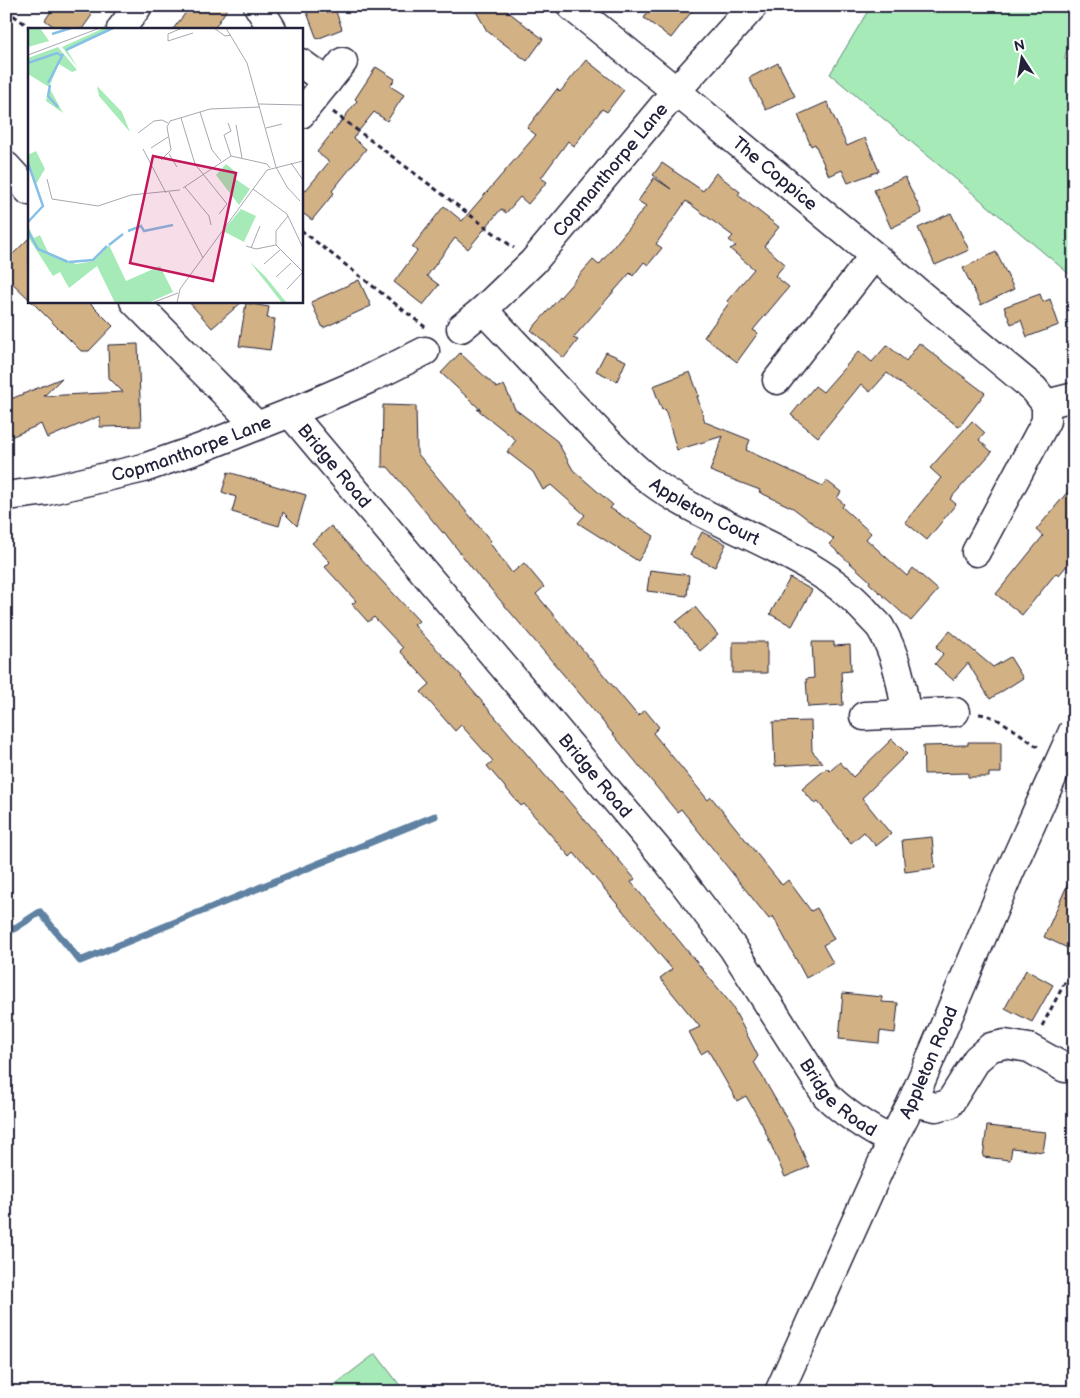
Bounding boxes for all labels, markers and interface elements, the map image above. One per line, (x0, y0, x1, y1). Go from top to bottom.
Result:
inset map (28, 28, 302, 302)
north arrow (998, 32, 1048, 82)
text: N (1012, 36, 1026, 55)
street label: Copmanthorpe Lane (548, 98, 672, 241)
street label: The Coppice (728, 132, 822, 215)
street label: Copmanthorpe Lane (110, 411, 275, 486)
street label: Bridge Road (293, 420, 376, 512)
street label: Appleton Court (646, 473, 764, 550)
street label: Bridge Road (554, 729, 636, 822)
street label: Appleton Road (895, 1003, 962, 1122)
street label: Bridge Road (795, 1055, 881, 1141)

